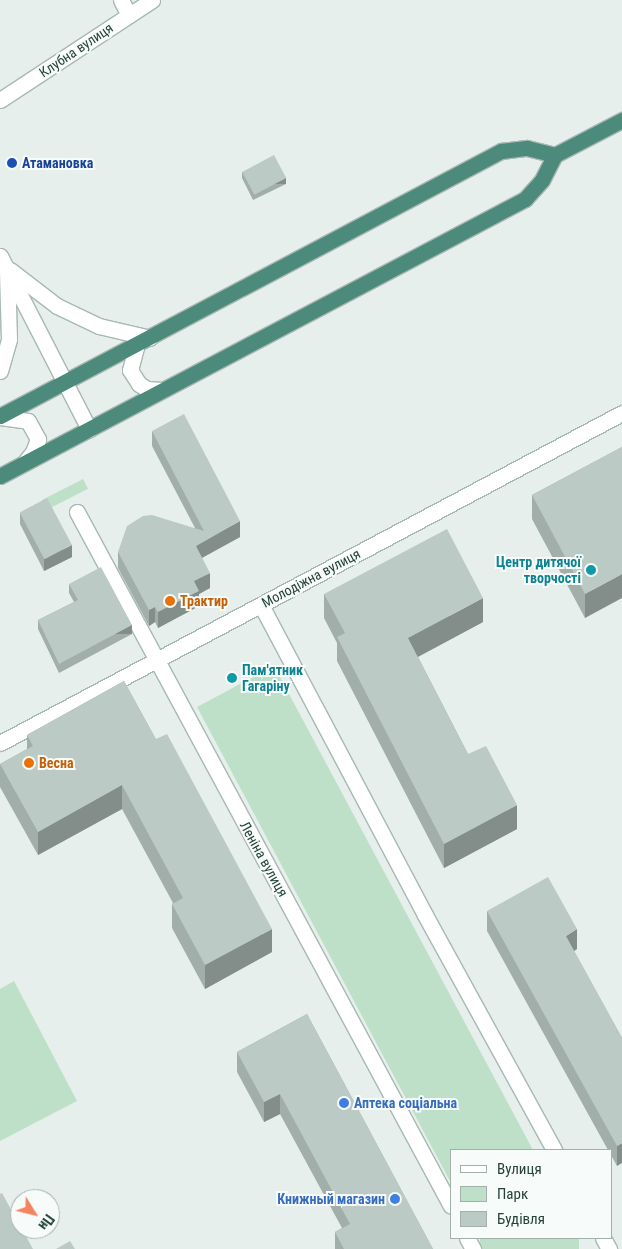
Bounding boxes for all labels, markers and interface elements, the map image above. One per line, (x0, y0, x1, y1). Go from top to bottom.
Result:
street label: Клубна вулиця (36, 19, 116, 81)
place label: Атамановка (22, 155, 93, 171)
marker: Атамановка (6, 157, 18, 169)
street label: Молодіжна вулиця (259, 545, 363, 611)
place label: Центр дитячої творчості (496, 554, 581, 586)
marker: Центр дитячої творчості (585, 564, 597, 576)
place label: Трактир (180, 593, 228, 609)
marker: Трактир (164, 595, 176, 607)
place label: Пам'ятник Гагаріну (242, 662, 303, 694)
marker: Пам'ятник Гагаріну (226, 672, 238, 684)
place label: Весна (39, 755, 74, 771)
marker: Весна (23, 757, 35, 769)
street label: Леніна вулиця (236, 818, 292, 900)
place label: Аптека соціальна (354, 1095, 457, 1111)
marker: Аптека соціальна (338, 1097, 350, 1109)
legend (450, 1149, 612, 1239)
text: Вулиця (497, 1160, 542, 1178)
text: Парк (497, 1185, 528, 1203)
north arrow (10, 1189, 60, 1239)
place label: Книжный магазин (277, 1191, 385, 1207)
marker: Книжный магазин (389, 1193, 401, 1205)
text: Будівля (497, 1210, 545, 1228)
text: Пн (35, 1211, 57, 1233)

